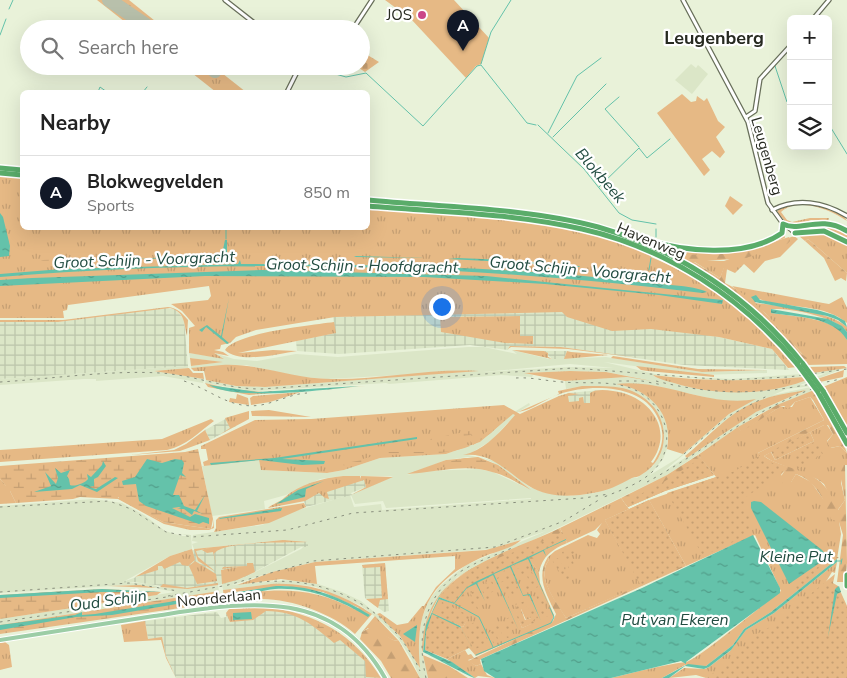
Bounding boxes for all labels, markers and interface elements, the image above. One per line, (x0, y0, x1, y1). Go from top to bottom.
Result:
place label: JOS (385, 5, 412, 25)
marker: JOS (416, 9, 428, 21)
pin: A (447, 10, 479, 51)
map controls (787, 15, 832, 150)
button: + (787, 15, 832, 60)
search box (20, 20, 370, 75)
district label: Leugenberg (664, 26, 764, 50)
icon: search (38, 34, 66, 62)
text: Search here (78, 35, 179, 61)
button: − (787, 60, 832, 105)
button: layers (787, 105, 832, 150)
text: Nearby (40, 109, 110, 137)
street label: Leugenberg (746, 115, 788, 197)
water label: Blokbeek (570, 143, 631, 209)
text: Blokwegvelden (87, 169, 224, 195)
text: A (50, 182, 62, 204)
text: 850 m (303, 182, 350, 204)
text: Sports (87, 195, 135, 217)
street label: Havenweg (614, 218, 688, 264)
water label: Groot Schijn - Voorgracht (53, 246, 236, 274)
water label: Groot Schijn - Voorgracht (488, 251, 672, 289)
water label: Groot Schijn - Hoofdgracht (266, 253, 459, 279)
your location (429, 294, 455, 320)
water label: Kleine Put (759, 546, 833, 568)
street label: Noorderlaan (176, 584, 262, 612)
water label: Oud Schijn (68, 585, 148, 617)
water label: Put van Ekeren (621, 609, 729, 631)

